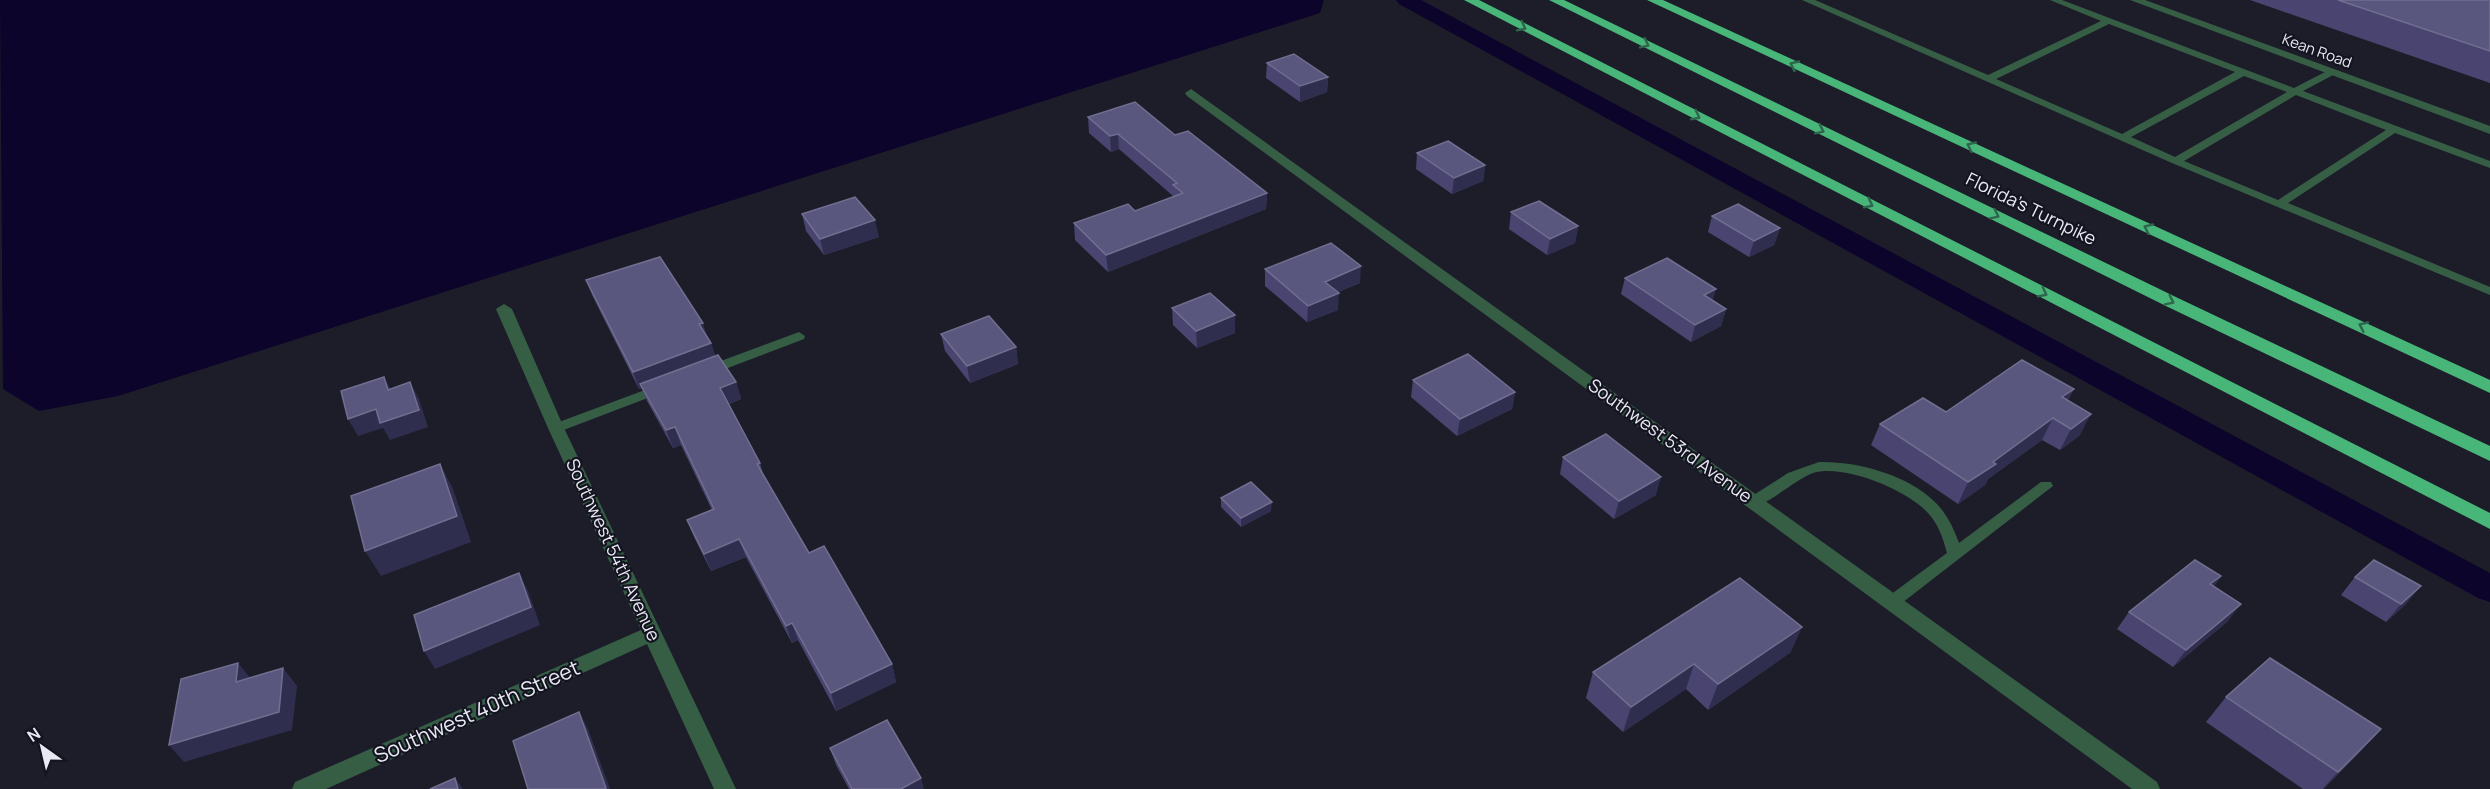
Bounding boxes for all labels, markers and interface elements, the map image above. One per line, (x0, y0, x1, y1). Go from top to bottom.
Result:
one-way arrow (1516, 19, 1527, 31)
street label: Kean Road (2279, 28, 2355, 73)
one-way arrow (1639, 37, 1649, 48)
one-way arrow (1789, 60, 1800, 72)
one-way arrow (1689, 108, 1700, 120)
one-way arrow (1814, 122, 1825, 134)
one-way arrow (1966, 142, 1977, 154)
street label: Florida's Turnpike (1962, 166, 2101, 250)
one-way arrow (1863, 197, 1874, 209)
one-way arrow (1989, 208, 2000, 220)
one-way arrow (2144, 223, 2155, 235)
one-way arrow (2036, 286, 2047, 297)
one-way arrow (2164, 293, 2175, 305)
one-way arrow (2359, 322, 2370, 334)
street label: Southwest 53rd Avenue (1584, 373, 1757, 508)
street label: Southwest 54th Avenue (561, 454, 667, 645)
street label: Southwest 40th Street (369, 653, 584, 769)
north arrow (12, 717, 72, 777)
text: N (23, 722, 45, 747)

